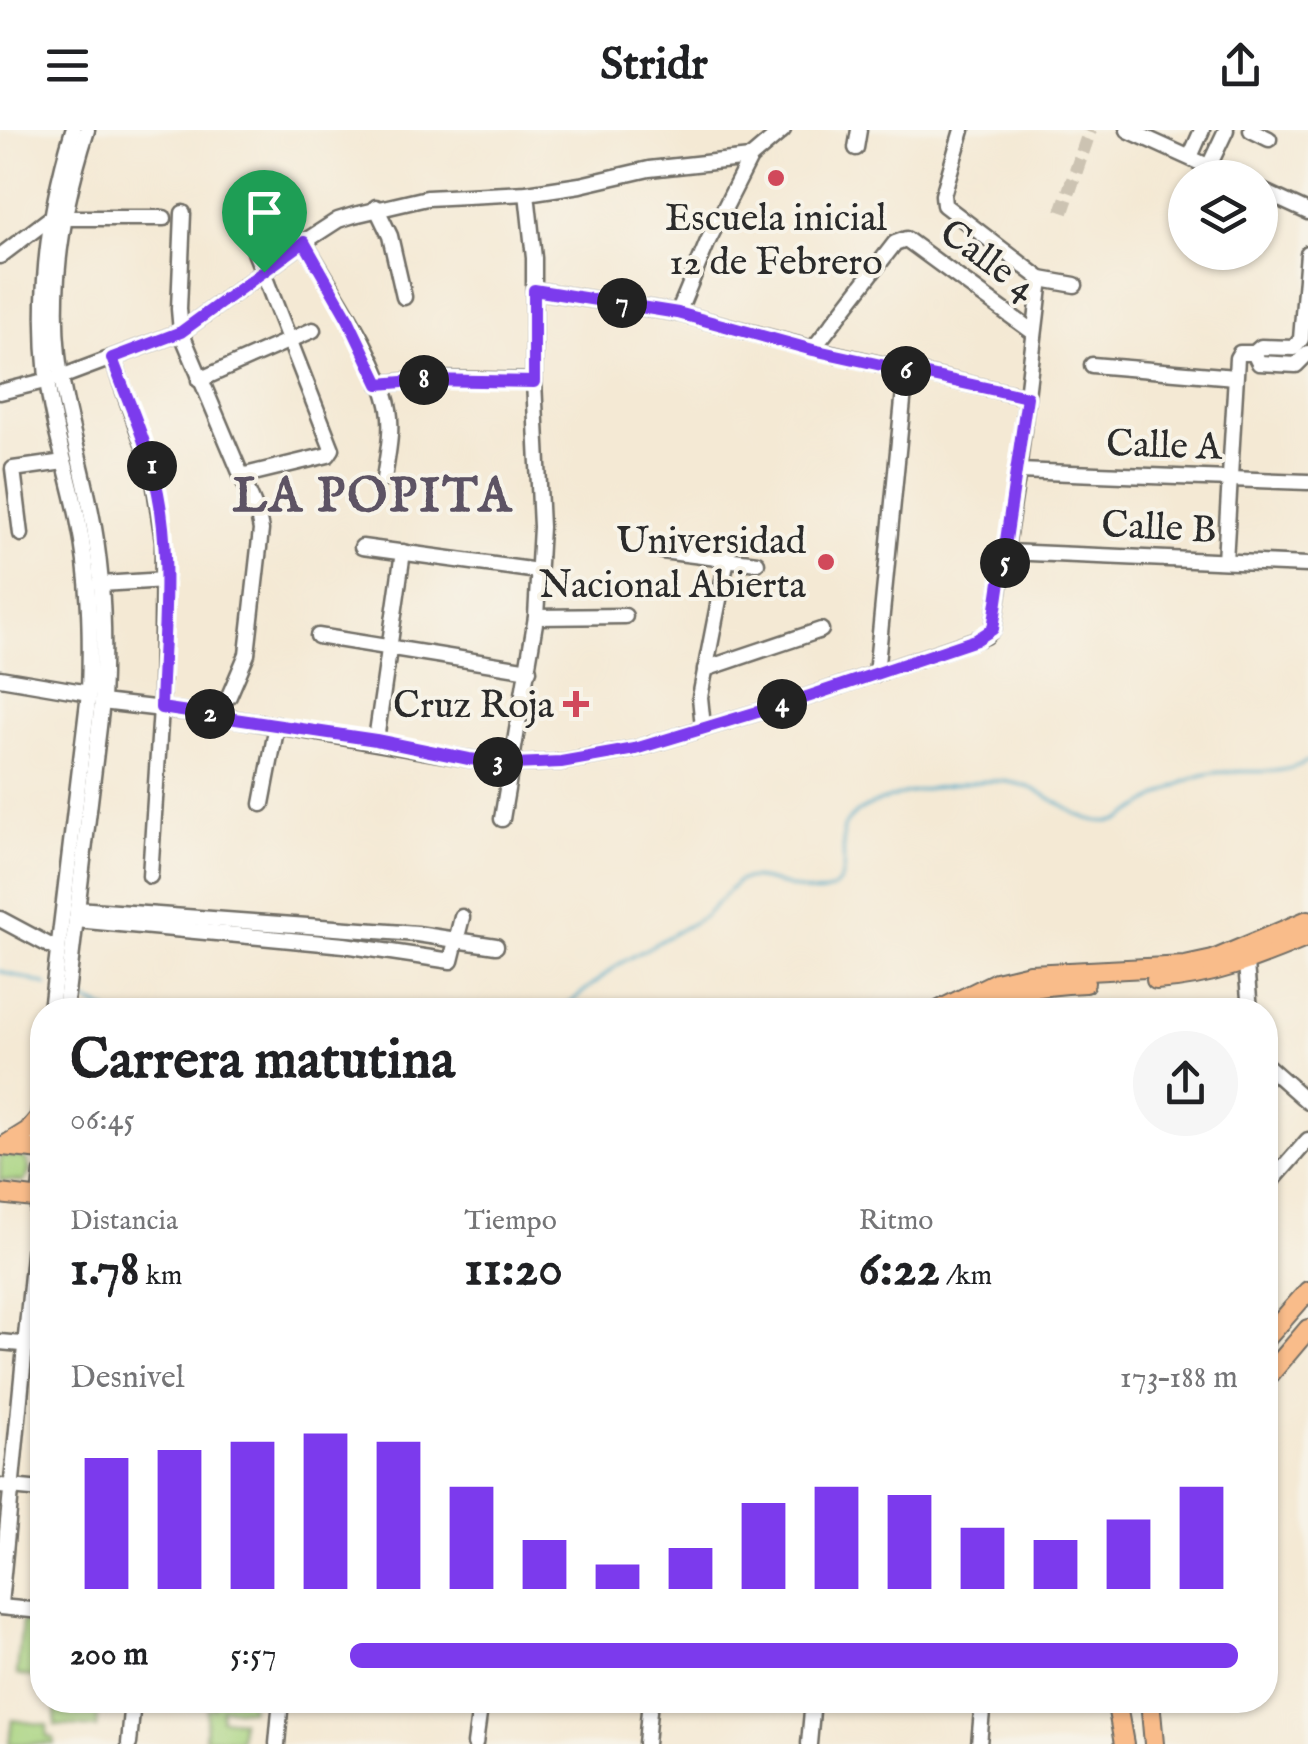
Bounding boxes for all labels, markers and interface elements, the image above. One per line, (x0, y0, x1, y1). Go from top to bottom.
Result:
text: Stridr (600, 37, 708, 94)
icon: menu (40, 38, 95, 93)
icon: share (1213, 38, 1268, 93)
map controls (1168, 160, 1278, 270)
button: layers (1168, 160, 1278, 270)
marker: Escuela inicial 12 de Febrero (765, 167, 787, 189)
pin (222, 170, 307, 273)
icon: arrive (237, 185, 292, 240)
place label: Escuela inicial 12 de Febrero (665, 196, 888, 288)
street label: Calle 4 (929, 210, 1046, 313)
pin: 7 (597, 278, 647, 328)
text: 7 (615, 285, 629, 320)
pin: 6 (881, 346, 931, 396)
text: 6 (900, 353, 912, 388)
pin: 8 (399, 355, 449, 405)
text: 8 (419, 362, 429, 397)
street label: Calle A (1105, 421, 1224, 473)
pin: 1 (127, 441, 177, 491)
text: 1 (147, 448, 157, 483)
district label: LA POPITA (232, 468, 514, 528)
street label: Calle B (1100, 502, 1218, 556)
place label: Universidad Nacional Abierta (539, 519, 807, 611)
pin: 5 (980, 538, 1030, 588)
text: 5 (1000, 545, 1010, 580)
marker: Universidad Nacional Abierta (815, 551, 837, 573)
pin: 4 (757, 679, 807, 729)
place label: Cruz Roja (393, 683, 555, 731)
text: 4 (775, 686, 789, 721)
pin: 2 (185, 689, 235, 739)
marker: Cruz Roja (563, 691, 589, 717)
text: 2 (203, 696, 217, 731)
pin: 3 (473, 737, 523, 787)
text: 3 (493, 744, 503, 779)
text: Carrera matutina (70, 1027, 455, 1097)
button: share (1133, 1031, 1238, 1136)
text: 06:45 (70, 1100, 135, 1141)
text: Distancia (70, 1204, 178, 1239)
text: Tiempo (464, 1204, 557, 1239)
text: Ritmo (859, 1204, 933, 1239)
text: 1.78 (70, 1239, 140, 1302)
text: 11:20 (464, 1239, 563, 1302)
text: 6:22 (859, 1239, 940, 1302)
text: km (140, 1259, 182, 1294)
text: /km (940, 1259, 992, 1294)
text: Desnivel (70, 1358, 185, 1399)
text: 173–188 m (1120, 1358, 1238, 1399)
text: 200 m (70, 1635, 148, 1676)
text: 5:57 (230, 1635, 277, 1676)

